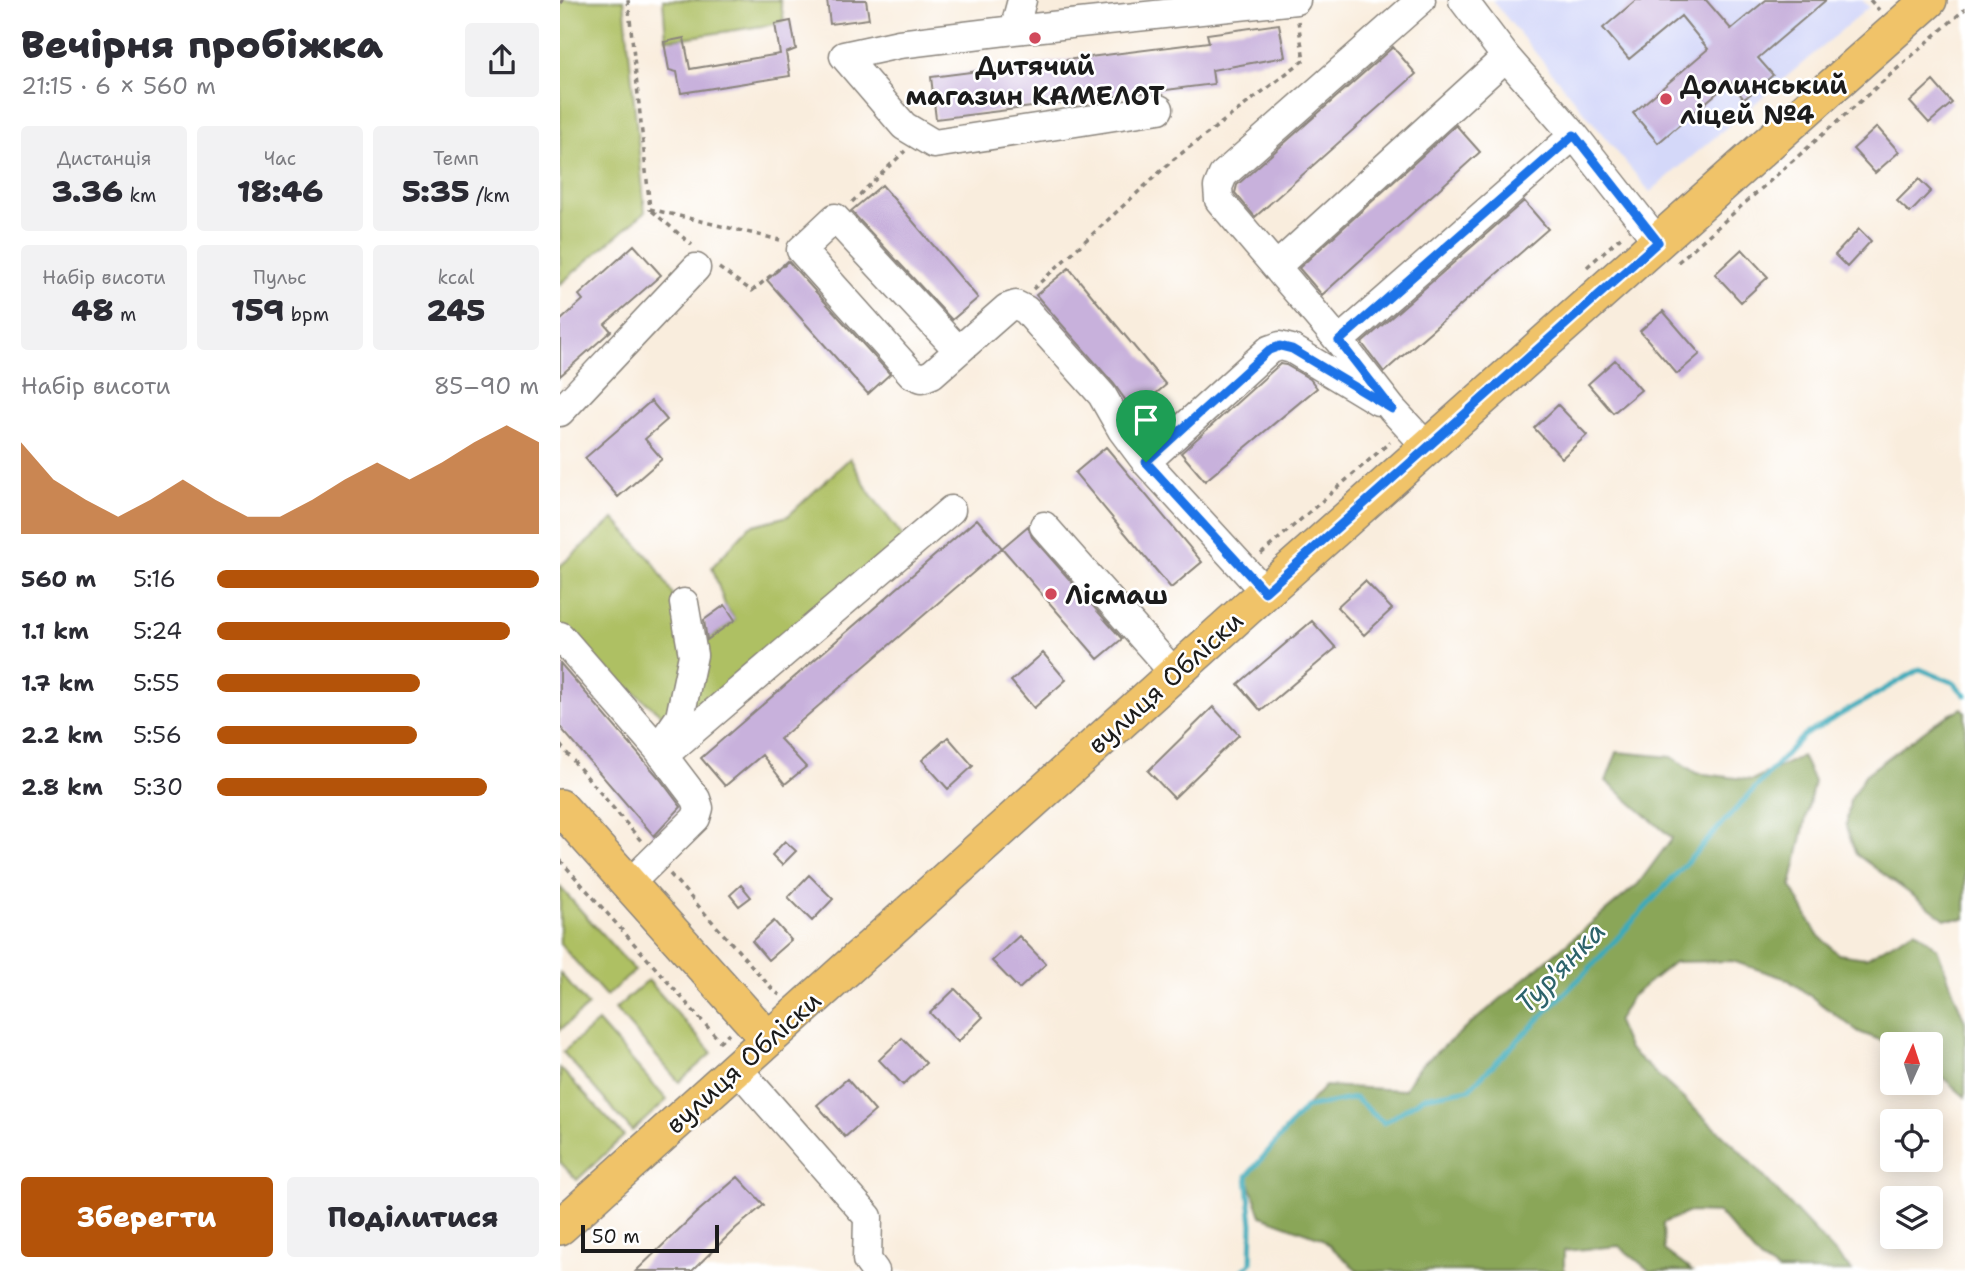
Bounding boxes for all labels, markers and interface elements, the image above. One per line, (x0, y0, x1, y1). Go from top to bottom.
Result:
text: Вечірня пробіжка (21, 19, 383, 70)
button: share (465, 23, 539, 97)
marker: Дитячий магазин КАМЕЛОТ (1027, 30, 1043, 46)
place label: Дитячий магазин КАМЕЛОТ (905, 48, 1165, 113)
place label: Долинський ліцей №4 (1680, 67, 1847, 132)
text: 21:15 · 6 × 560 m (21, 71, 216, 101)
marker: Долинський ліцей №4 (1658, 91, 1674, 107)
text: Дистанція (57, 146, 151, 171)
text: Час (264, 146, 296, 171)
text: Темп (433, 146, 479, 171)
text: 3.36 (52, 171, 123, 212)
text: 18:46 (237, 171, 323, 212)
text: 5:35 (402, 171, 470, 212)
text: km (123, 183, 156, 208)
text: /km (470, 183, 510, 208)
text: Набір висоти (42, 265, 166, 290)
text: Пульс (253, 265, 307, 290)
text: kcal (438, 265, 474, 290)
text: 48 (72, 290, 114, 331)
text: 159 (231, 290, 284, 331)
text: 245 (427, 290, 485, 331)
text: m (114, 302, 136, 327)
text: bpm (284, 302, 329, 327)
text: Набір висоти (21, 371, 171, 401)
text: 85–90 m (434, 371, 539, 401)
pin (1116, 390, 1176, 462)
icon: arrive (1127, 401, 1165, 439)
text: 560 m (21, 564, 96, 594)
text: 5:16 (133, 564, 176, 594)
place label: Лісмаш (1065, 577, 1168, 612)
marker: Лісмаш (1043, 586, 1059, 602)
street label: вулиця Обліски (1080, 603, 1250, 761)
text: 1.1 km (21, 616, 89, 646)
text: 5:24 (133, 616, 182, 646)
text: 1.7 km (21, 668, 94, 698)
text: 5:55 (133, 668, 179, 698)
text: 2.2 km (21, 720, 103, 750)
text: 5:56 (133, 720, 182, 750)
text: 2.8 km (21, 772, 103, 802)
text: 5:30 (133, 772, 183, 802)
water label: Тур'янка (1507, 913, 1613, 1021)
street label: вулиця Обліски (658, 983, 828, 1141)
north arrow (1880, 1032, 1942, 1096)
map controls (1880, 1032, 1943, 1249)
button: locate (1880, 1109, 1943, 1172)
button: Зберегти (21, 1177, 273, 1257)
button: Поділитися (287, 1177, 539, 1257)
button: layers (1880, 1186, 1943, 1249)
scale bar (581, 1222, 719, 1254)
text: 50 m (592, 1224, 640, 1249)

